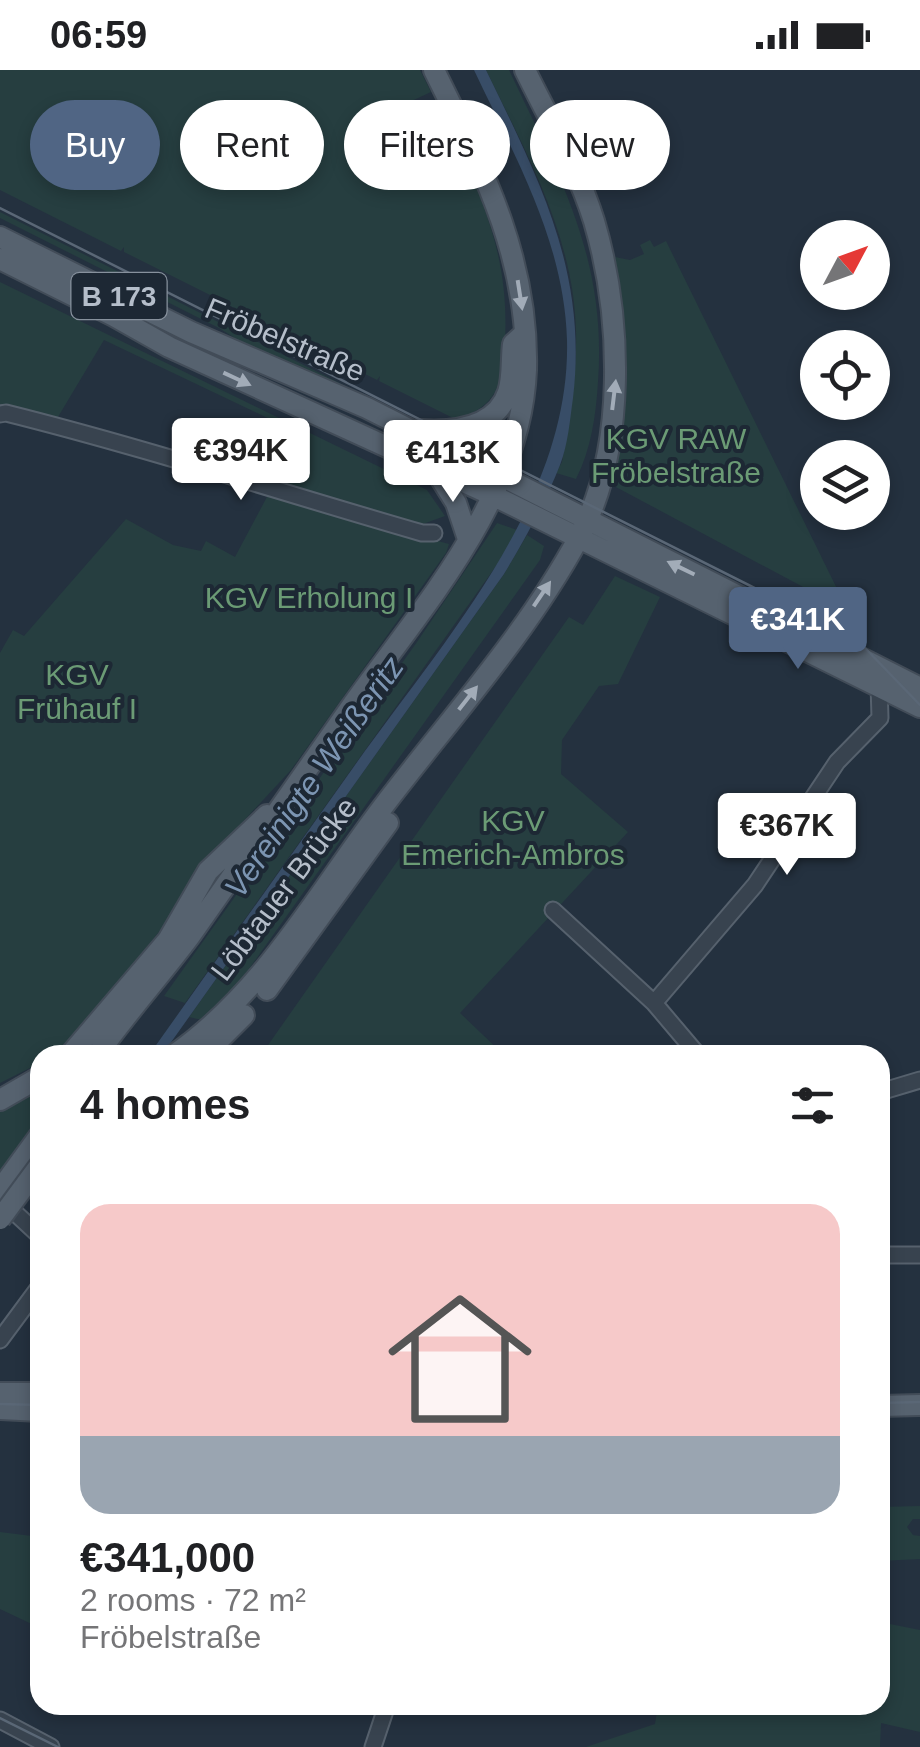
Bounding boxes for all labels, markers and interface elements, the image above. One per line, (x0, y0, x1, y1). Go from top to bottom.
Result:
text: 06:59 (50, 14, 147, 56)
chip: Buy (30, 100, 160, 190)
chip: Rent (180, 100, 324, 190)
chip: Filters (344, 100, 510, 190)
chip: New (530, 100, 670, 190)
north arrow (800, 220, 890, 310)
map controls (800, 220, 890, 530)
road number: B 173 (72, 273, 166, 319)
one-way arrow (513, 280, 529, 311)
street label: Fröbelstraße (200, 291, 370, 388)
button: locate (800, 330, 890, 420)
one-way arrow (223, 371, 252, 387)
one-way arrow (606, 379, 622, 411)
pin: €394K (171, 418, 311, 503)
pin: €413K (383, 420, 523, 505)
park label: KGV RAW Fröbelstraße (591, 422, 761, 489)
text: €394K (194, 432, 288, 468)
text: €413K (406, 434, 500, 470)
button: layers (800, 440, 890, 530)
one-way arrow (666, 560, 695, 577)
one-way arrow (533, 580, 551, 608)
park label: KGV Erholung I (205, 581, 413, 614)
pin: €341K (728, 587, 868, 672)
text: €341K (751, 601, 845, 637)
water label: Vereinigte Weißeritz (217, 649, 411, 905)
park label: KGV Frühauf I (17, 658, 137, 725)
one-way arrow (457, 685, 477, 711)
street label: Löbtauer Brücke (204, 791, 363, 987)
pin: €367K (717, 793, 857, 878)
park label: KGV Emerich-Ambros (401, 804, 625, 871)
text: €367K (740, 807, 834, 843)
icon: filters (785, 1078, 840, 1133)
text: 4 homes (80, 1081, 250, 1128)
icon: home (370, 1269, 550, 1449)
text: €341,000 (80, 1534, 255, 1581)
text: 2 rooms · 72 m² (80, 1582, 306, 1618)
text: Fröbelstraße (80, 1619, 261, 1655)

